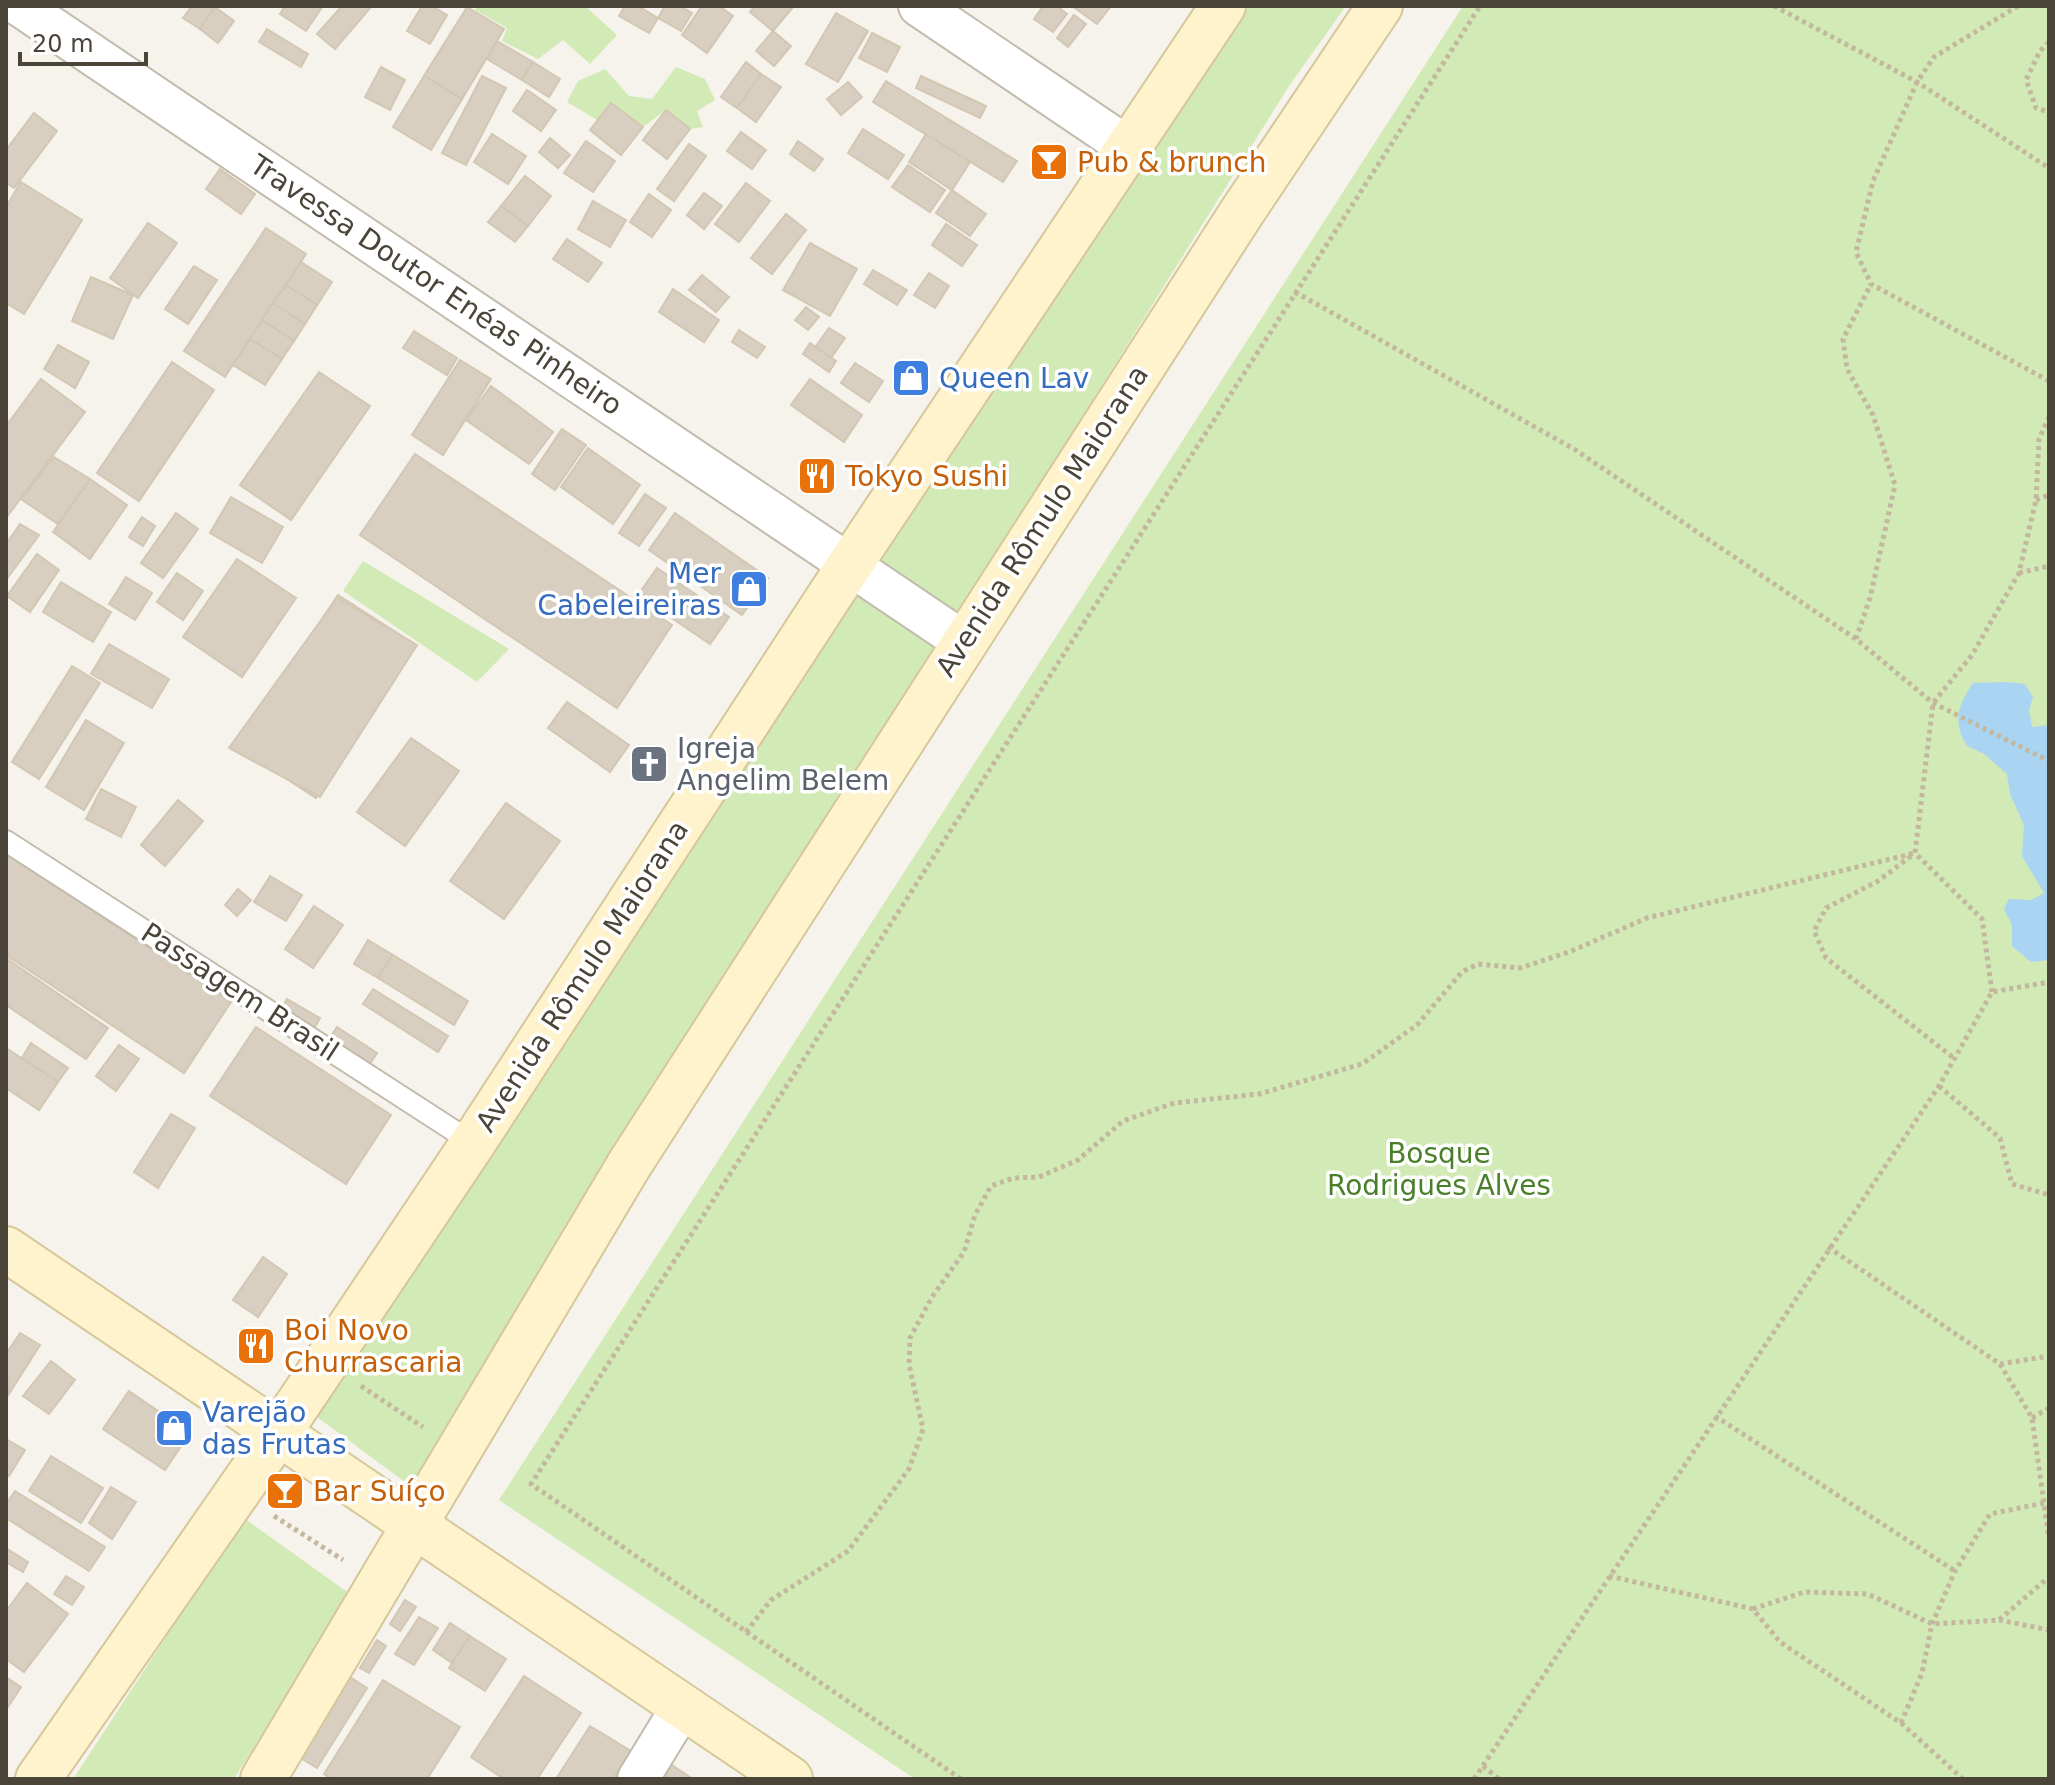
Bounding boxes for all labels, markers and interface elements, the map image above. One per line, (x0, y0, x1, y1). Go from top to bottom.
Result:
scale bar (20, 16, 146, 66)
text: 20 m (32, 30, 94, 58)
bar icon: Pub & brunch (1028, 141, 1070, 183)
place label: Pub & brunch (1077, 146, 1266, 179)
street label: Travessa Doutor Enéas Pinheiro (243, 147, 628, 422)
shop icon: Queen Lav (890, 357, 932, 399)
street label: Avenida Rômulo Maiorana (929, 359, 1155, 683)
place label: Queen Lav (939, 362, 1089, 395)
restaurant icon: Tokyo Sushi (796, 455, 838, 497)
place label: Tokyo Sushi (844, 460, 1008, 493)
place label: Mer Cabeleireiras (537, 557, 721, 622)
shop icon: Mer Cabeleireiras (728, 568, 770, 610)
place label: Igreja Angelim Belem (677, 732, 889, 797)
church icon: Igreja Angelim Belem (628, 743, 670, 785)
street label: Avenida Rômulo Maiorana (469, 814, 695, 1138)
street label: Passagem Brasil (135, 916, 345, 1068)
park label: Bosque Rodrigues Alves (1327, 1137, 1551, 1202)
place label: Boi Novo Churrascaria (284, 1314, 462, 1379)
restaurant icon: Boi Novo Churrascaria (235, 1325, 277, 1367)
place label: Varejão das Frutas (202, 1396, 346, 1461)
shop icon: Varejão das Frutas (153, 1407, 195, 1449)
bar icon: Bar Suíço (264, 1470, 306, 1512)
place label: Bar Suíço (313, 1475, 446, 1508)

